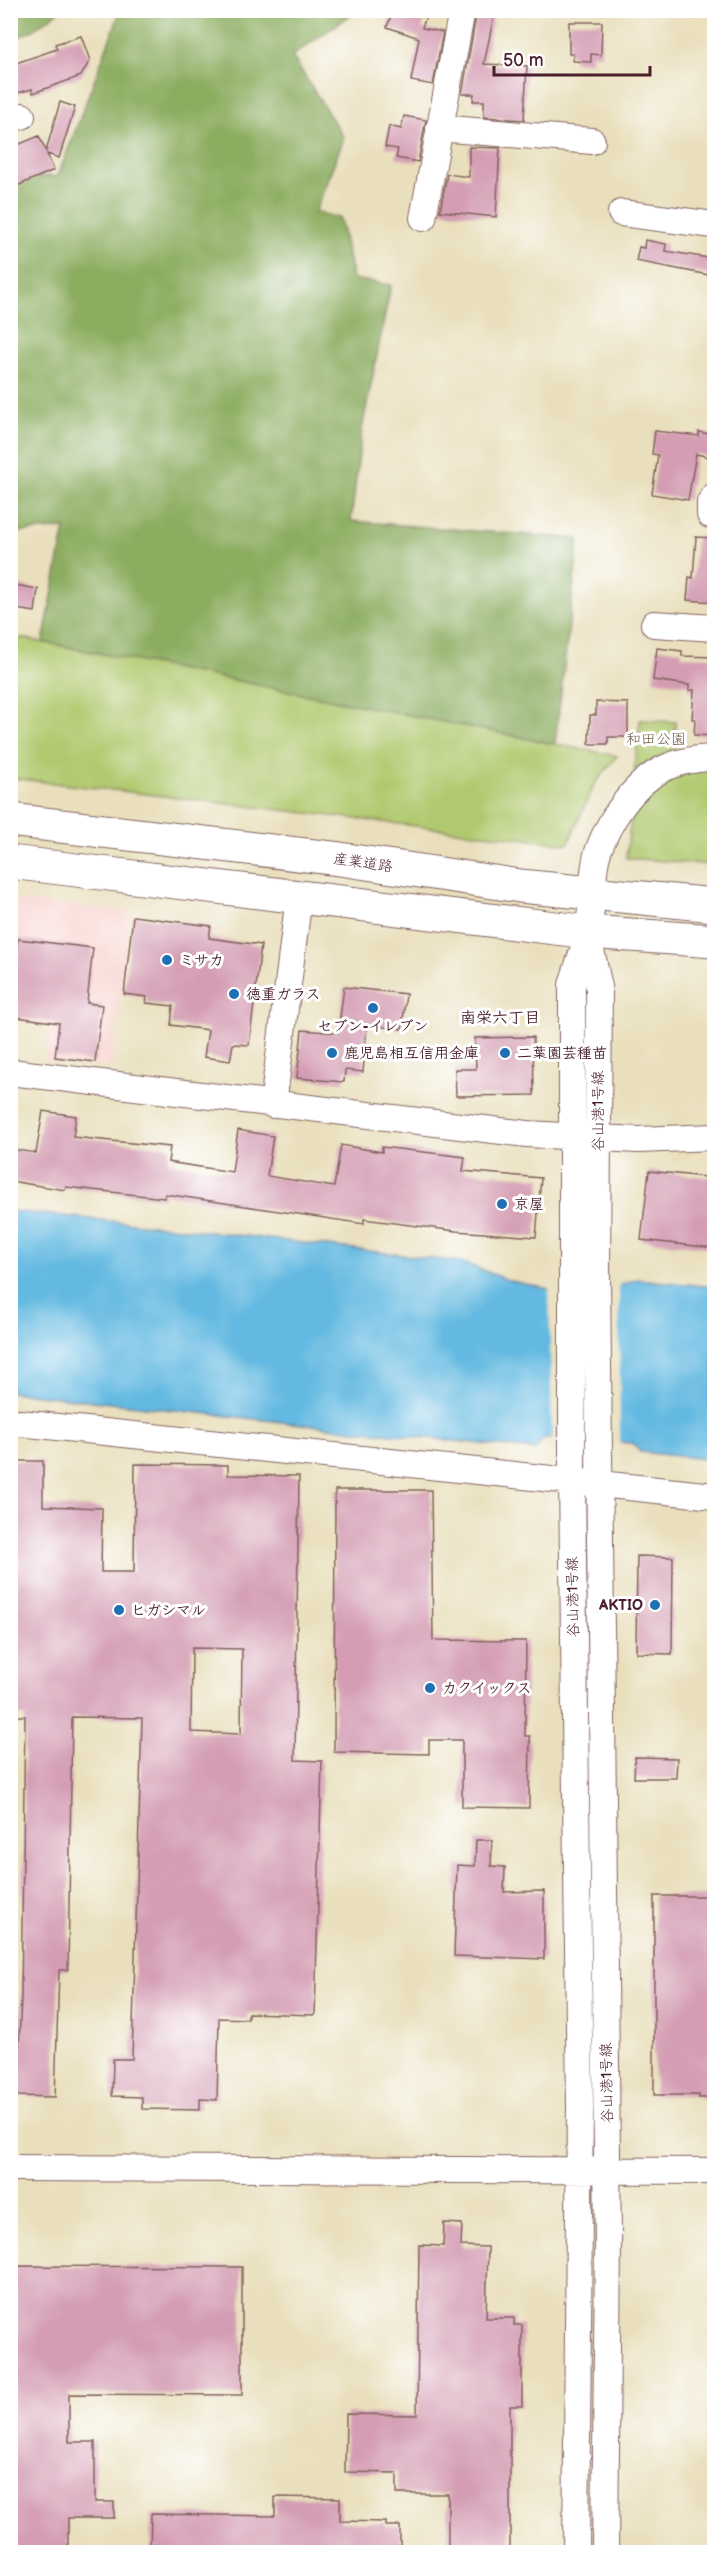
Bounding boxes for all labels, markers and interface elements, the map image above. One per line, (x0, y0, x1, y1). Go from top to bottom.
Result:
scale bar (494, 39, 650, 77)
text: 50 m (503, 50, 544, 71)
park label: 和田公園 (626, 730, 686, 749)
street label: 産業道路 (332, 849, 394, 877)
place label: ミサカ (179, 951, 224, 970)
marker: ミサカ (160, 953, 174, 967)
place label: 徳重ガラス (246, 985, 320, 1004)
marker: 徳重ガラス (227, 987, 241, 1001)
marker: セブン-イレブン (366, 1001, 380, 1015)
district label: 南栄六丁目 (460, 1009, 540, 1028)
place label: セブン-イレブン (317, 1017, 429, 1036)
place label: 鹿児島相互信用金庫 (344, 1044, 479, 1063)
place label: 二葉園芸種苗 (517, 1044, 607, 1063)
marker: 鹿児島相互信用金庫 (325, 1046, 339, 1060)
marker: 二葉園芸種苗 (498, 1046, 512, 1060)
street label: 谷山港1号線 (589, 1071, 608, 1151)
place label: 京屋 (514, 1195, 544, 1214)
marker: 京屋 (495, 1197, 509, 1211)
street label: 谷山港1号線 (563, 1556, 583, 1638)
place label: AKTIO (598, 1596, 643, 1615)
marker: AKTIO (648, 1598, 662, 1612)
place label: ヒガシマル (131, 1601, 206, 1620)
marker: ヒガシマル (112, 1603, 126, 1617)
place label: カクイックス (442, 1679, 532, 1698)
marker: カクイックス (423, 1681, 437, 1695)
street label: 谷山港1号線 (597, 2042, 617, 2124)

